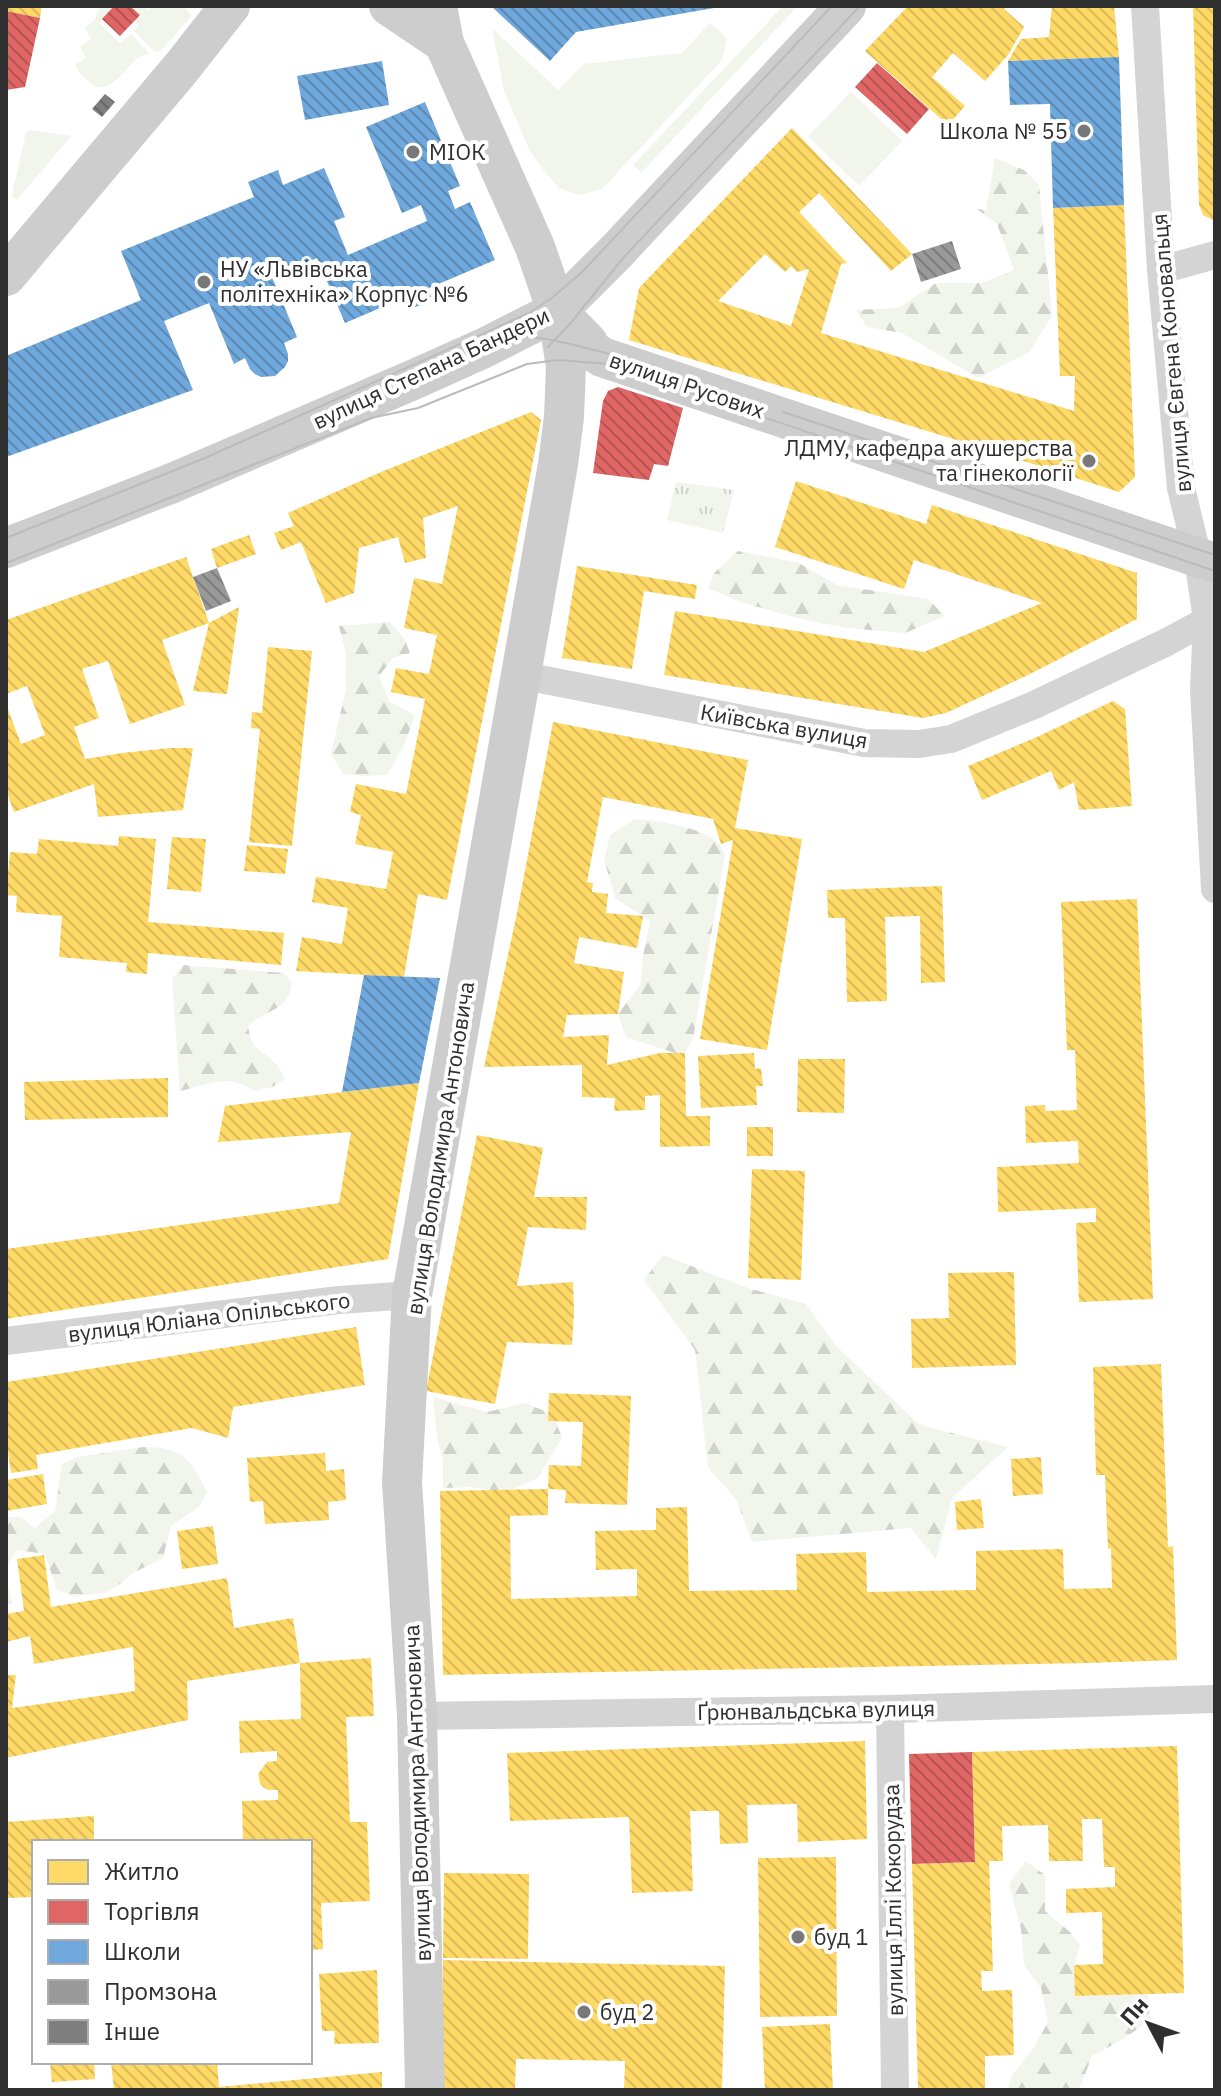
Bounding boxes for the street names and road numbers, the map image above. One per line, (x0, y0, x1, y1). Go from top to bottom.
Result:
street label: вулиця Євгена Коновальця (1144, 212, 1197, 494)
street label: вулиця Степана Бандери (308, 300, 554, 435)
street label: вулиця Русових (606, 344, 769, 425)
street label: Київська вулиця (698, 697, 870, 754)
street label: вулиця Володимира Антоновича (399, 979, 480, 1317)
street label: вулиця Юліана Опільського (66, 1285, 352, 1348)
street label: вулиця Володимира Антоновича (396, 1624, 437, 1962)
street label: Ґрюнвальдська вулиця (697, 1693, 935, 1726)
street label: вулиця Іллі Кокорудза (876, 1783, 909, 2016)

